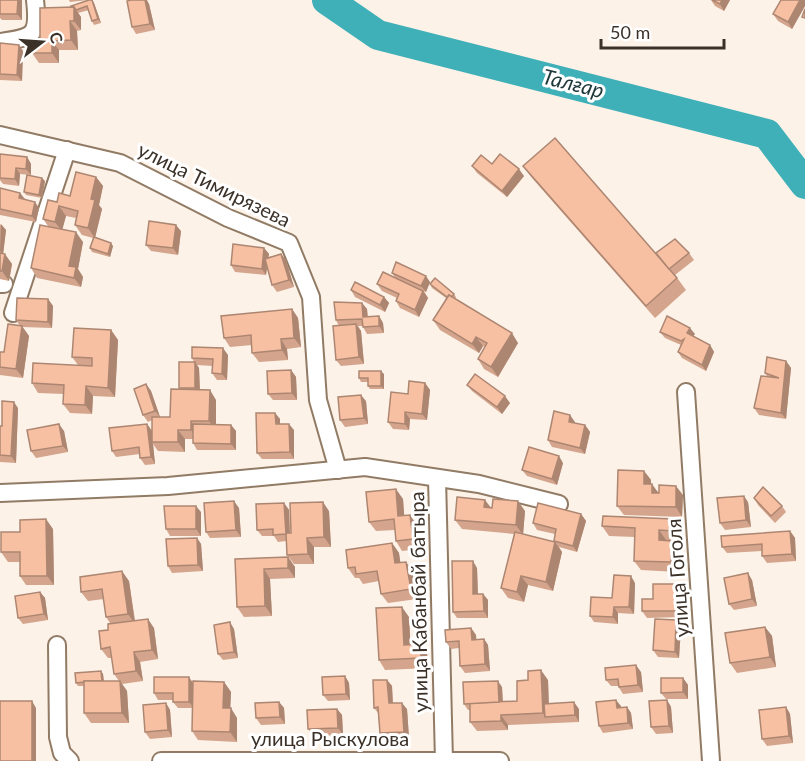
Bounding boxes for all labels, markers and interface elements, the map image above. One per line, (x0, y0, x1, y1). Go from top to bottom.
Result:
north arrow (12, 12, 72, 72)
scale bar (601, 12, 724, 50)
text: 50 m (610, 21, 650, 43)
text: С (46, 30, 68, 46)
water label: Талғар (540, 63, 607, 102)
street label: улица Тимирязева (134, 137, 295, 231)
street label: улица Кабанбай батыра (404, 491, 432, 713)
street label: улица Гоголя (661, 518, 693, 638)
street label: улица Рыскулова (251, 726, 409, 750)

